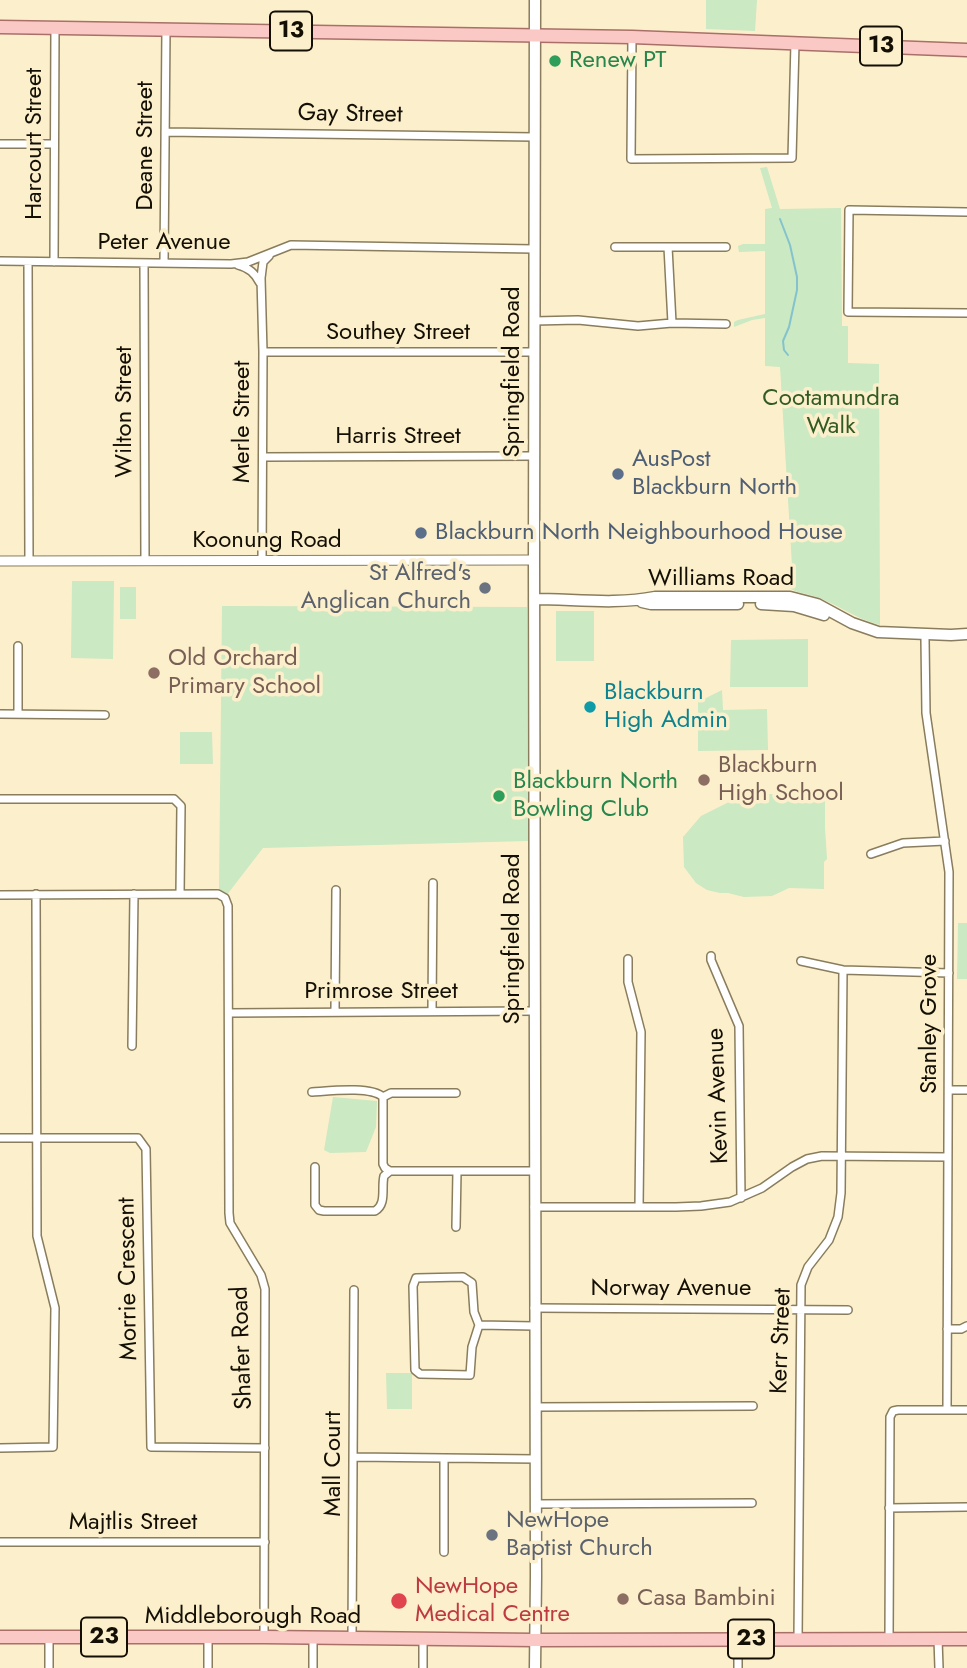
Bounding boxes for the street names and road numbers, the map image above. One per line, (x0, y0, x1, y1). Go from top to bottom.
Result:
road number: 13 (270, 12, 312, 50)
road number: 13 (860, 26, 902, 66)
street label: Harcourt Street (21, 68, 49, 220)
street label: Deane Street (132, 81, 160, 211)
street label: Gay Street (297, 100, 403, 130)
street label: Peter Avenue (97, 229, 231, 257)
street label: Springfield Road (499, 286, 527, 458)
street label: Southey Street (326, 319, 470, 347)
street label: Wilton Street (111, 346, 139, 478)
street label: Merle Street (229, 361, 257, 483)
street label: Harris Street (335, 423, 461, 451)
street label: Koonung Road (192, 527, 342, 555)
street label: Williams Road (648, 565, 794, 593)
street label: Springfield Road (499, 853, 527, 1025)
street label: Stanley Grove (916, 954, 944, 1094)
street label: Primrose Street (304, 978, 458, 1006)
street label: Kevin Avenue (702, 1027, 736, 1165)
street label: Morrie Crescent (113, 1197, 145, 1361)
street label: Norway Avenue (591, 1275, 751, 1303)
street label: Shafer Road (226, 1286, 260, 1410)
street label: Kerr Street (766, 1287, 798, 1395)
street label: Mall Court (320, 1411, 348, 1517)
street label: Majtlis Street (69, 1509, 197, 1537)
street label: Middleborough Road (145, 1603, 361, 1631)
road number: 23 (81, 1618, 127, 1656)
road number: 23 (728, 1620, 774, 1658)

